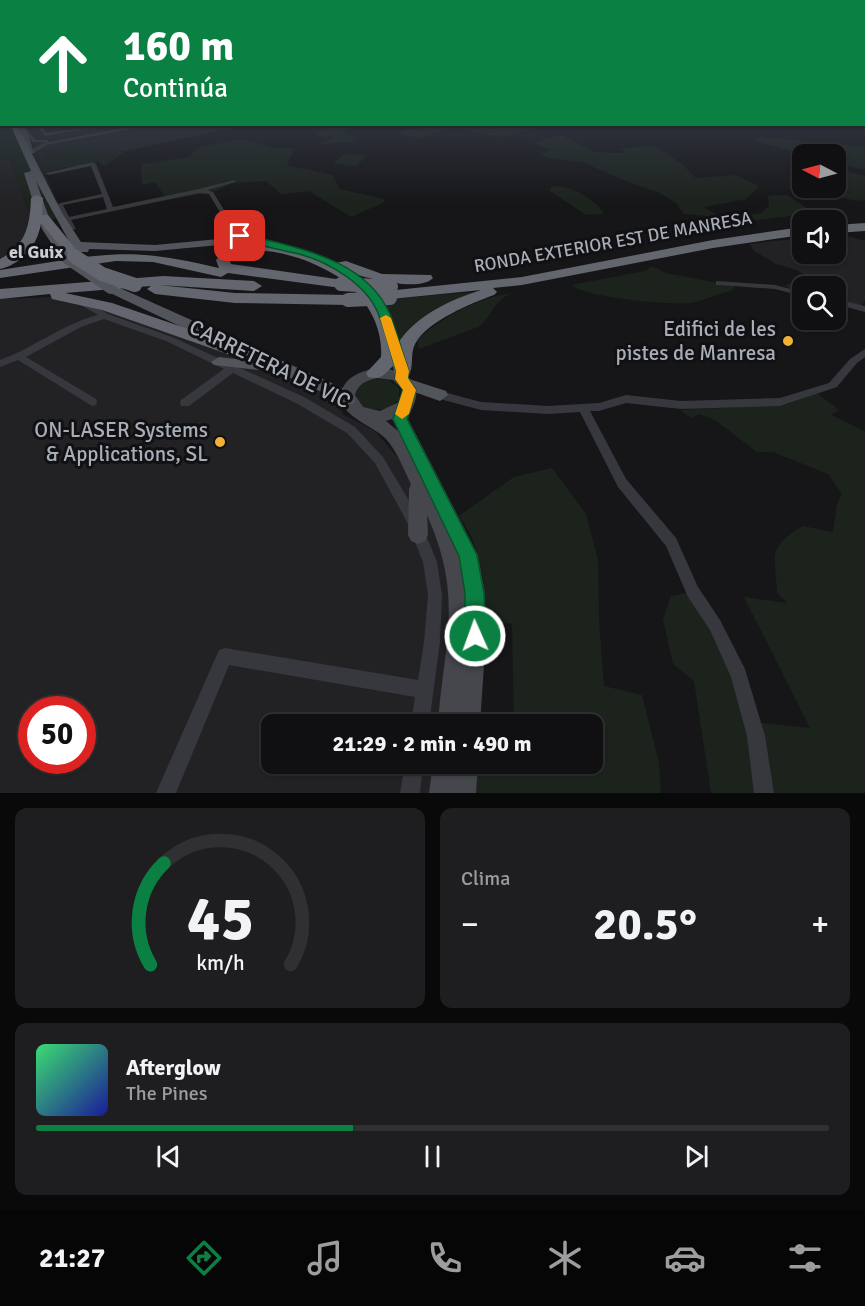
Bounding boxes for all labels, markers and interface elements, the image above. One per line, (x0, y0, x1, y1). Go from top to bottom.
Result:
text: 160 m (123, 21, 234, 72)
icon: ahead (24, 24, 102, 102)
text: Continúa (123, 72, 228, 105)
north arrow (792, 144, 846, 198)
map controls (792, 144, 846, 330)
street label: RONDA EXTERIOR EST DE MANRESA (472, 207, 754, 277)
pin (214, 210, 265, 261)
button: sound (792, 210, 846, 264)
icon: arrive (223, 219, 256, 252)
district label: el Guix (9, 241, 63, 263)
button: search (792, 276, 846, 330)
street label: CARRETERA DE VIC (185, 314, 355, 414)
place label: Edifici de les pistes de Manresa (616, 316, 776, 366)
marker: Edifici de les pistes de Manresa (781, 334, 795, 348)
place label: ON-LASER Systems & Applications, SL (34, 417, 208, 467)
marker: ON-LASER Systems & Applications, SL (213, 435, 227, 449)
position arrow (443, 604, 507, 668)
speed limit sign: 50 (18, 696, 96, 774)
text: 21:29 · 2 min · 490 m (332, 730, 532, 757)
text: Clima (461, 866, 510, 891)
text: 45 (186, 880, 254, 957)
text: 20.5° (593, 897, 697, 952)
text: − (461, 904, 479, 945)
text: + (811, 904, 829, 945)
text: km/h (196, 950, 244, 976)
text: Afterglow (126, 1054, 221, 1081)
text: The Pines (126, 1081, 208, 1106)
icon: previous (152, 1140, 185, 1173)
icon: pause (416, 1140, 449, 1173)
icon: next (680, 1140, 713, 1173)
icon: directions (183, 1237, 225, 1279)
icon: music (304, 1237, 346, 1279)
icon: phone (424, 1237, 466, 1279)
icon: climate (544, 1237, 586, 1279)
icon: car (664, 1237, 706, 1279)
icon: filters (784, 1237, 826, 1279)
text: 21:27 (39, 1242, 105, 1275)

